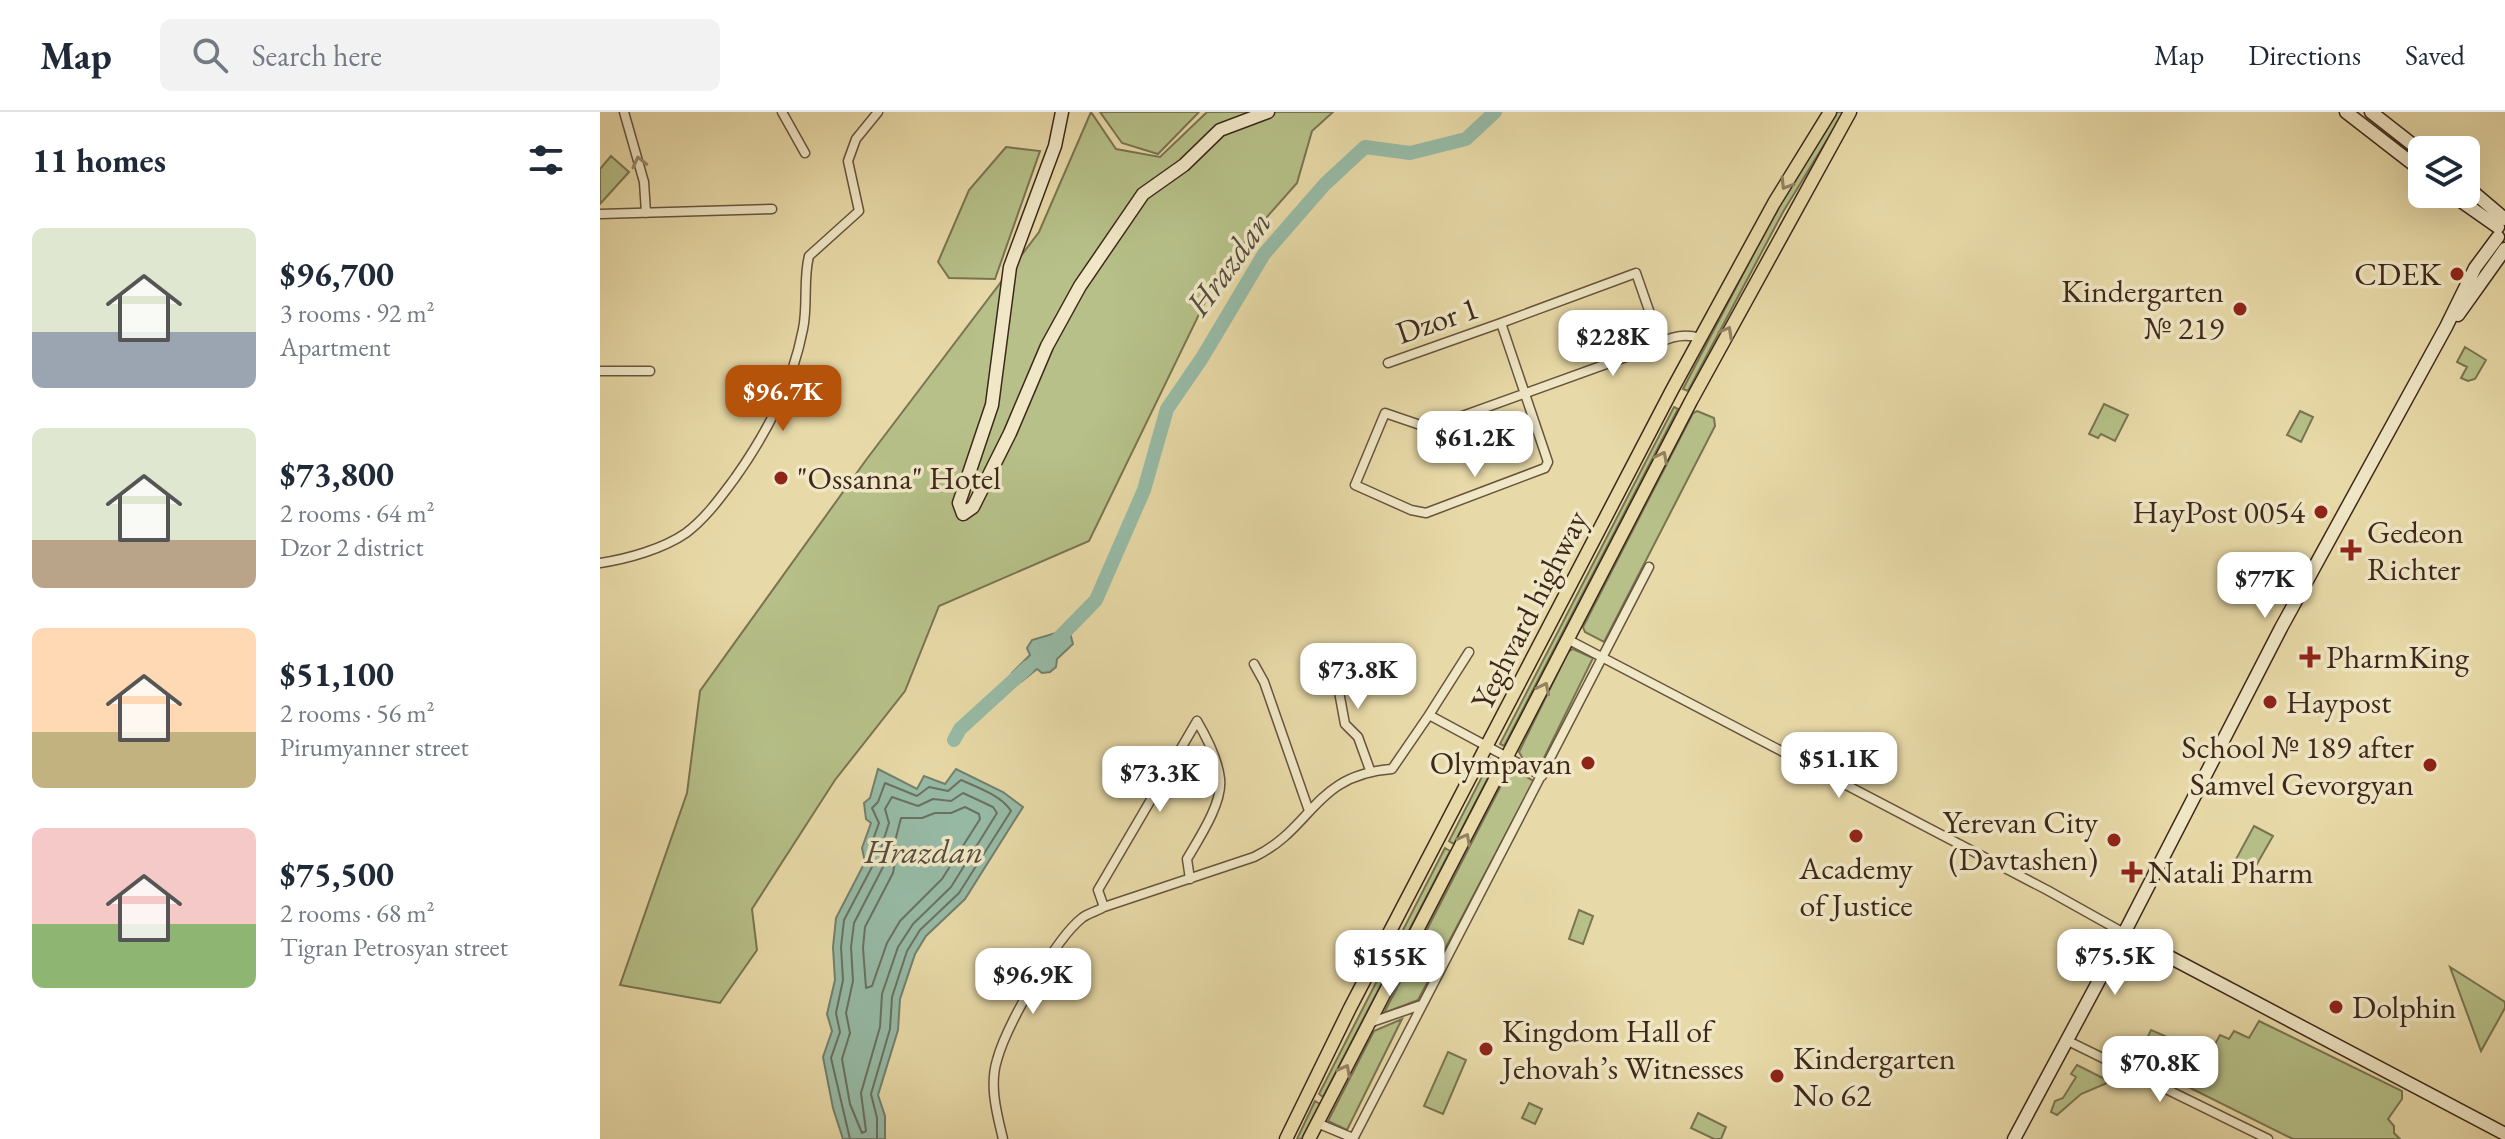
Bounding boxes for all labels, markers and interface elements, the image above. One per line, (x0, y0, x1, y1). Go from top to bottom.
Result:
search box (160, 19, 720, 91)
text: Map (40, 31, 112, 80)
icon: search (188, 33, 232, 77)
text: Search here (252, 36, 382, 75)
text: Map (2154, 37, 2204, 73)
text: Directions (2248, 37, 2361, 73)
text: Saved (2405, 37, 2465, 73)
map controls (2408, 136, 2480, 208)
button: layers (2408, 136, 2480, 208)
text: 11 homes (32, 138, 166, 182)
icon: filters (524, 138, 568, 182)
one-way arrow (631, 155, 648, 169)
one-way arrow (1780, 175, 1795, 189)
water label: Hrazdan (1175, 202, 1281, 325)
text: $96,700 (280, 252, 394, 296)
place label: CDEK (2354, 253, 2442, 295)
icon: home (96, 260, 192, 356)
marker: CDEK (2448, 265, 2466, 283)
place label: Kindergarten № 219 (2061, 270, 2224, 349)
street label: Dzor 1 (1390, 286, 1484, 354)
text: 3 rooms · 92 m² (280, 296, 435, 330)
marker: Kindergarten № 219 (2231, 300, 2249, 318)
pin: $228K (1557, 310, 1669, 378)
text: $228K (1576, 319, 1650, 353)
one-way arrow (1718, 326, 1733, 340)
text: Apartment (280, 330, 390, 364)
pin: $96.7K (718, 365, 848, 433)
text: $96.7K (743, 374, 823, 408)
pin: $61.2K (1410, 411, 1540, 479)
text: $61.2K (1435, 420, 1515, 454)
one-way arrow (1653, 450, 1668, 465)
text: $73,800 (280, 452, 394, 496)
place label: "Ossanna" Hotel (797, 457, 1001, 499)
icon: home (96, 460, 192, 556)
marker: "Ossanna" Hotel (772, 469, 790, 487)
place label: HayPost 0054 (2132, 491, 2306, 533)
text: 2 rooms · 64 m² (280, 496, 435, 530)
street label: Yeghvard highway (1461, 502, 1598, 717)
marker: HayPost 0054 (2312, 503, 2330, 521)
place label: Gedeon Richter (2367, 511, 2464, 590)
text: Dzor 2 district (280, 530, 424, 564)
marker: Gedeon Richter (2342, 541, 2360, 559)
pin: $77K (2218, 552, 2312, 620)
text: $77K (2235, 561, 2295, 595)
place label: PharmKing (2326, 636, 2470, 678)
pin: $73.8K (1293, 643, 1423, 711)
marker: PharmKing (2301, 648, 2319, 666)
text: $51,100 (280, 652, 394, 696)
text: $73.8K (1318, 652, 1398, 686)
icon: home (96, 660, 192, 756)
one-way arrow (1534, 681, 1549, 696)
place label: Haypost (2286, 681, 2391, 723)
marker: Haypost (2261, 693, 2279, 711)
text: 2 rooms · 56 m² (280, 696, 435, 730)
place label: School № 189 after Samvel Gevorgyan (2182, 726, 2414, 805)
text: Pirumyanner street (280, 730, 469, 764)
pin: $51.1K (1774, 732, 1904, 800)
text: $51.1K (1799, 741, 1879, 775)
place label: Olympavan (1430, 742, 1572, 784)
pin: $73.3K (1095, 746, 1225, 814)
marker: Olympavan (1579, 754, 1597, 772)
text: $73.3K (1120, 755, 1200, 789)
marker: School № 189 after Samvel Gevorgyan (2421, 756, 2439, 774)
place label: Yerevan City (Davtashen) (1943, 801, 2099, 880)
marker: Academy of Justice (1847, 827, 1865, 845)
water label: Hrazdan (864, 829, 983, 873)
marker: Yerevan City (Davtashen) (2105, 831, 2123, 849)
one-way arrow (1456, 833, 1471, 848)
place label: Academy of Justice (1798, 847, 1914, 926)
place label: Natali Pharm (2148, 851, 2313, 893)
text: $75,500 (280, 852, 394, 896)
icon: home (96, 860, 192, 956)
marker: Natali Pharm (2123, 863, 2141, 881)
text: 2 rooms · 68 m² (280, 896, 435, 930)
pin: $75.5K (2050, 929, 2180, 997)
text: Tigran Petrosyan street (280, 930, 508, 964)
pin: $155K (1334, 930, 1446, 998)
text: $75.5K (2075, 938, 2155, 972)
text: $155K (1353, 939, 1427, 973)
pin: $96.9K (968, 948, 1098, 1016)
text: $96.9K (993, 957, 1073, 991)
place label: Dolphin (2352, 986, 2457, 1028)
marker: Dolphin (2327, 998, 2345, 1016)
place label: Kingdom Hall of Jehovah’s Witnesses (1499, 1010, 1744, 1089)
pin: $70.8K (2095, 1036, 2225, 1104)
place label: Kindergarten No 62 (1793, 1037, 1956, 1116)
marker: Kingdom Hall of Jehovah’s Witnesses (1477, 1040, 1495, 1058)
text: $70.8K (2120, 1045, 2200, 1079)
one-way arrow (1335, 1063, 1350, 1078)
marker: Kindergarten No 62 (1768, 1067, 1786, 1085)

